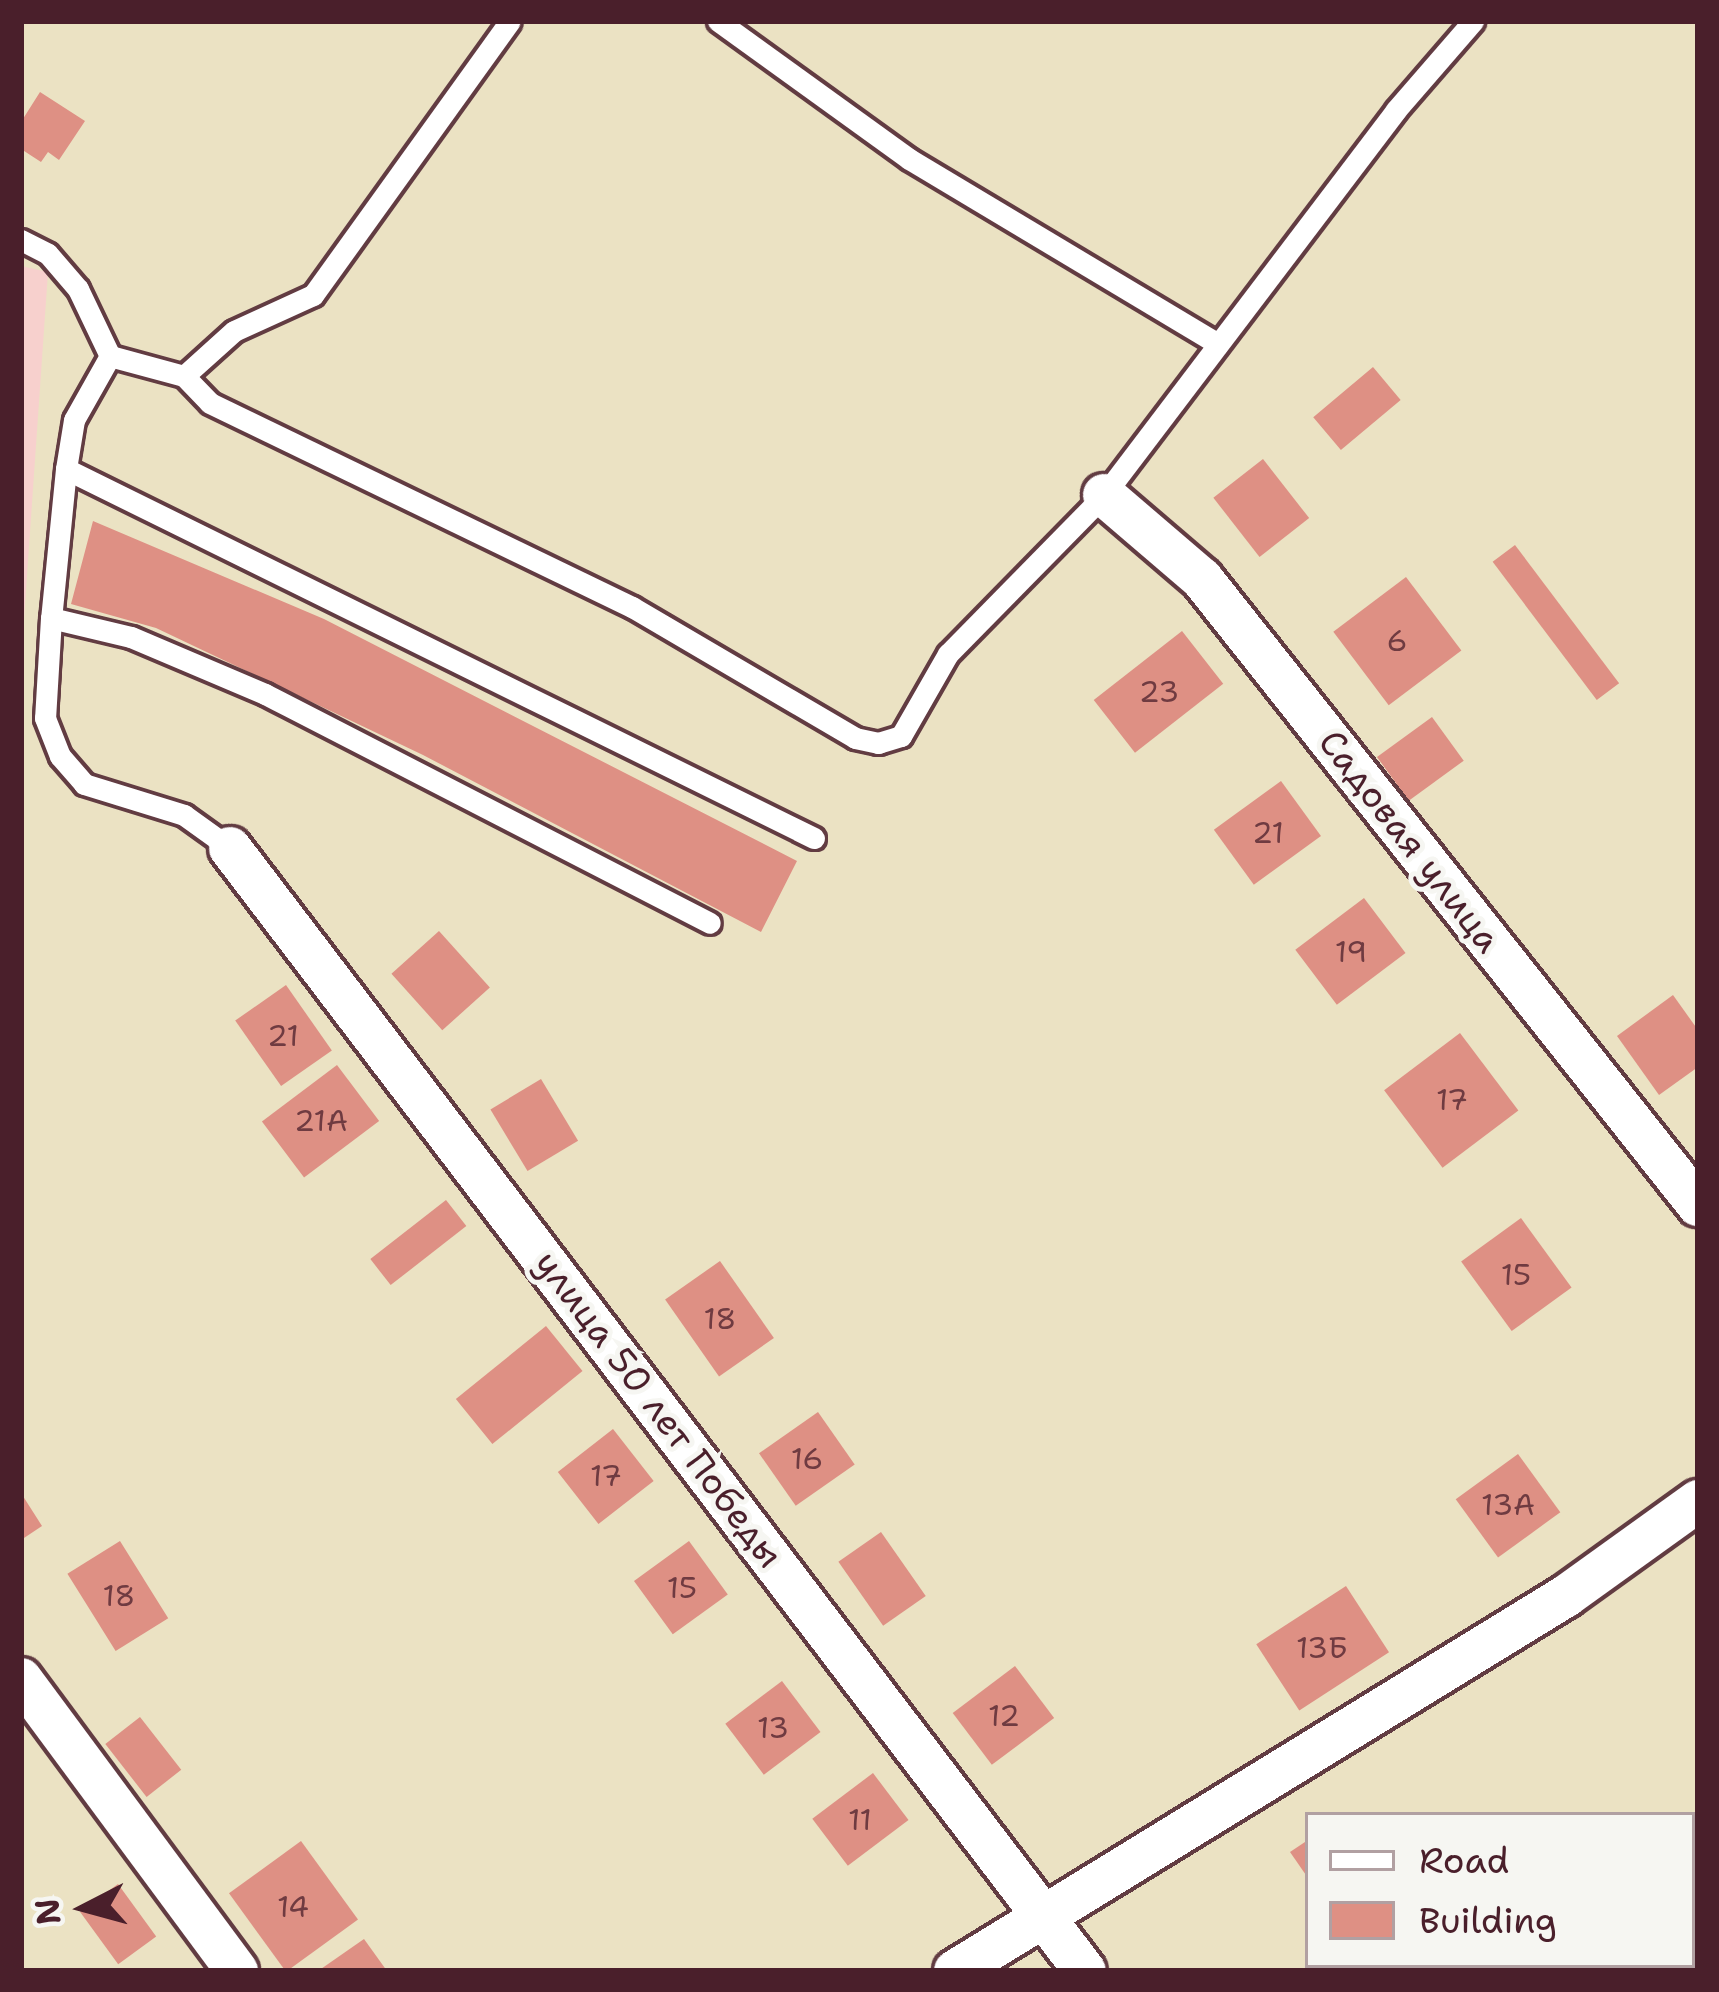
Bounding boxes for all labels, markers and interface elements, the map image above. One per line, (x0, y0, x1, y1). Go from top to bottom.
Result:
house number: 6 (1387, 623, 1407, 659)
house number: 23 (1139, 674, 1179, 710)
street label: Садовая улица (1310, 721, 1510, 961)
house number: 21 (1252, 815, 1284, 851)
house number: 19 (1335, 934, 1367, 970)
house number: 21 (267, 1018, 299, 1054)
house number: 17 (1436, 1082, 1468, 1118)
house number: 21А (294, 1103, 348, 1139)
street label: улица 50 лет Победы (526, 1242, 792, 1576)
house number: 15 (1501, 1257, 1531, 1293)
house number: 18 (703, 1301, 737, 1337)
house number: 16 (791, 1441, 823, 1477)
house number: 17 (590, 1458, 622, 1494)
house number: 13А (1481, 1487, 1535, 1523)
house number: 15 (667, 1570, 697, 1606)
house number: 18 (102, 1578, 136, 1614)
house number: 13Б (1296, 1630, 1348, 1666)
house number: 12 (988, 1698, 1020, 1734)
house number: 13 (757, 1710, 789, 1746)
house number: 11 (848, 1802, 872, 1838)
legend (1305, 1812, 1695, 1968)
text: Road (1419, 1836, 1509, 1885)
north arrow (24, 1848, 144, 1968)
house number: 14 (277, 1889, 309, 1925)
text: N (24, 1896, 71, 1927)
text: Building (1419, 1896, 1557, 1945)

